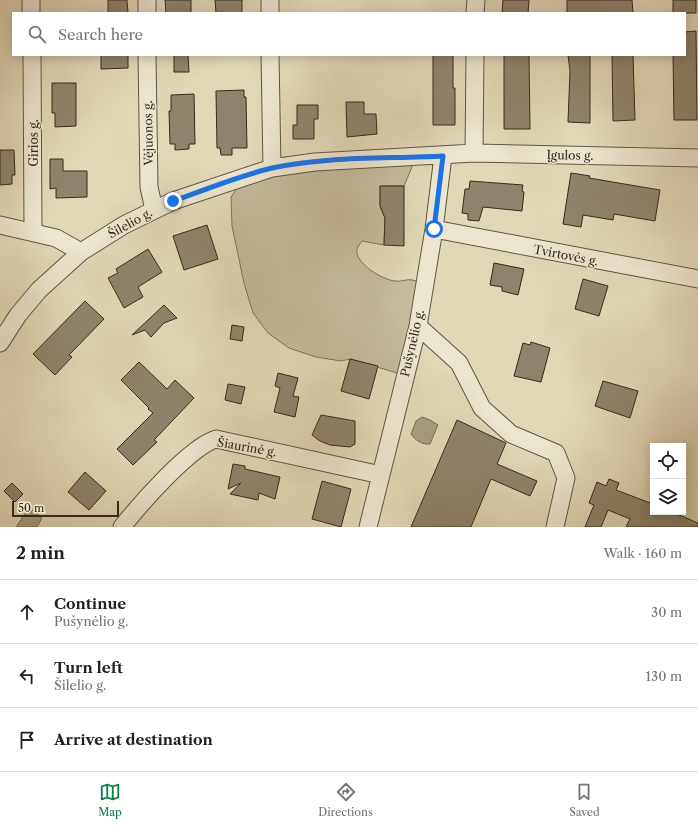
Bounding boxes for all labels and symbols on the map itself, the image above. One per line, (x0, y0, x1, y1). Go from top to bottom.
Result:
street label: Vėjuonos g. (140, 100, 156, 167)
street label: Girios g. (26, 119, 41, 167)
street label: Įgulos g. (546, 147, 594, 163)
route end (164, 192, 182, 210)
street label: Šilelio g. (105, 204, 155, 241)
route start (425, 220, 443, 238)
street label: Tvirtovės g. (532, 241, 600, 269)
street label: Pušynėlio g. (397, 308, 427, 378)
street label: Šiaurinė g. (216, 433, 278, 460)
scale bar (12, 499, 119, 518)

